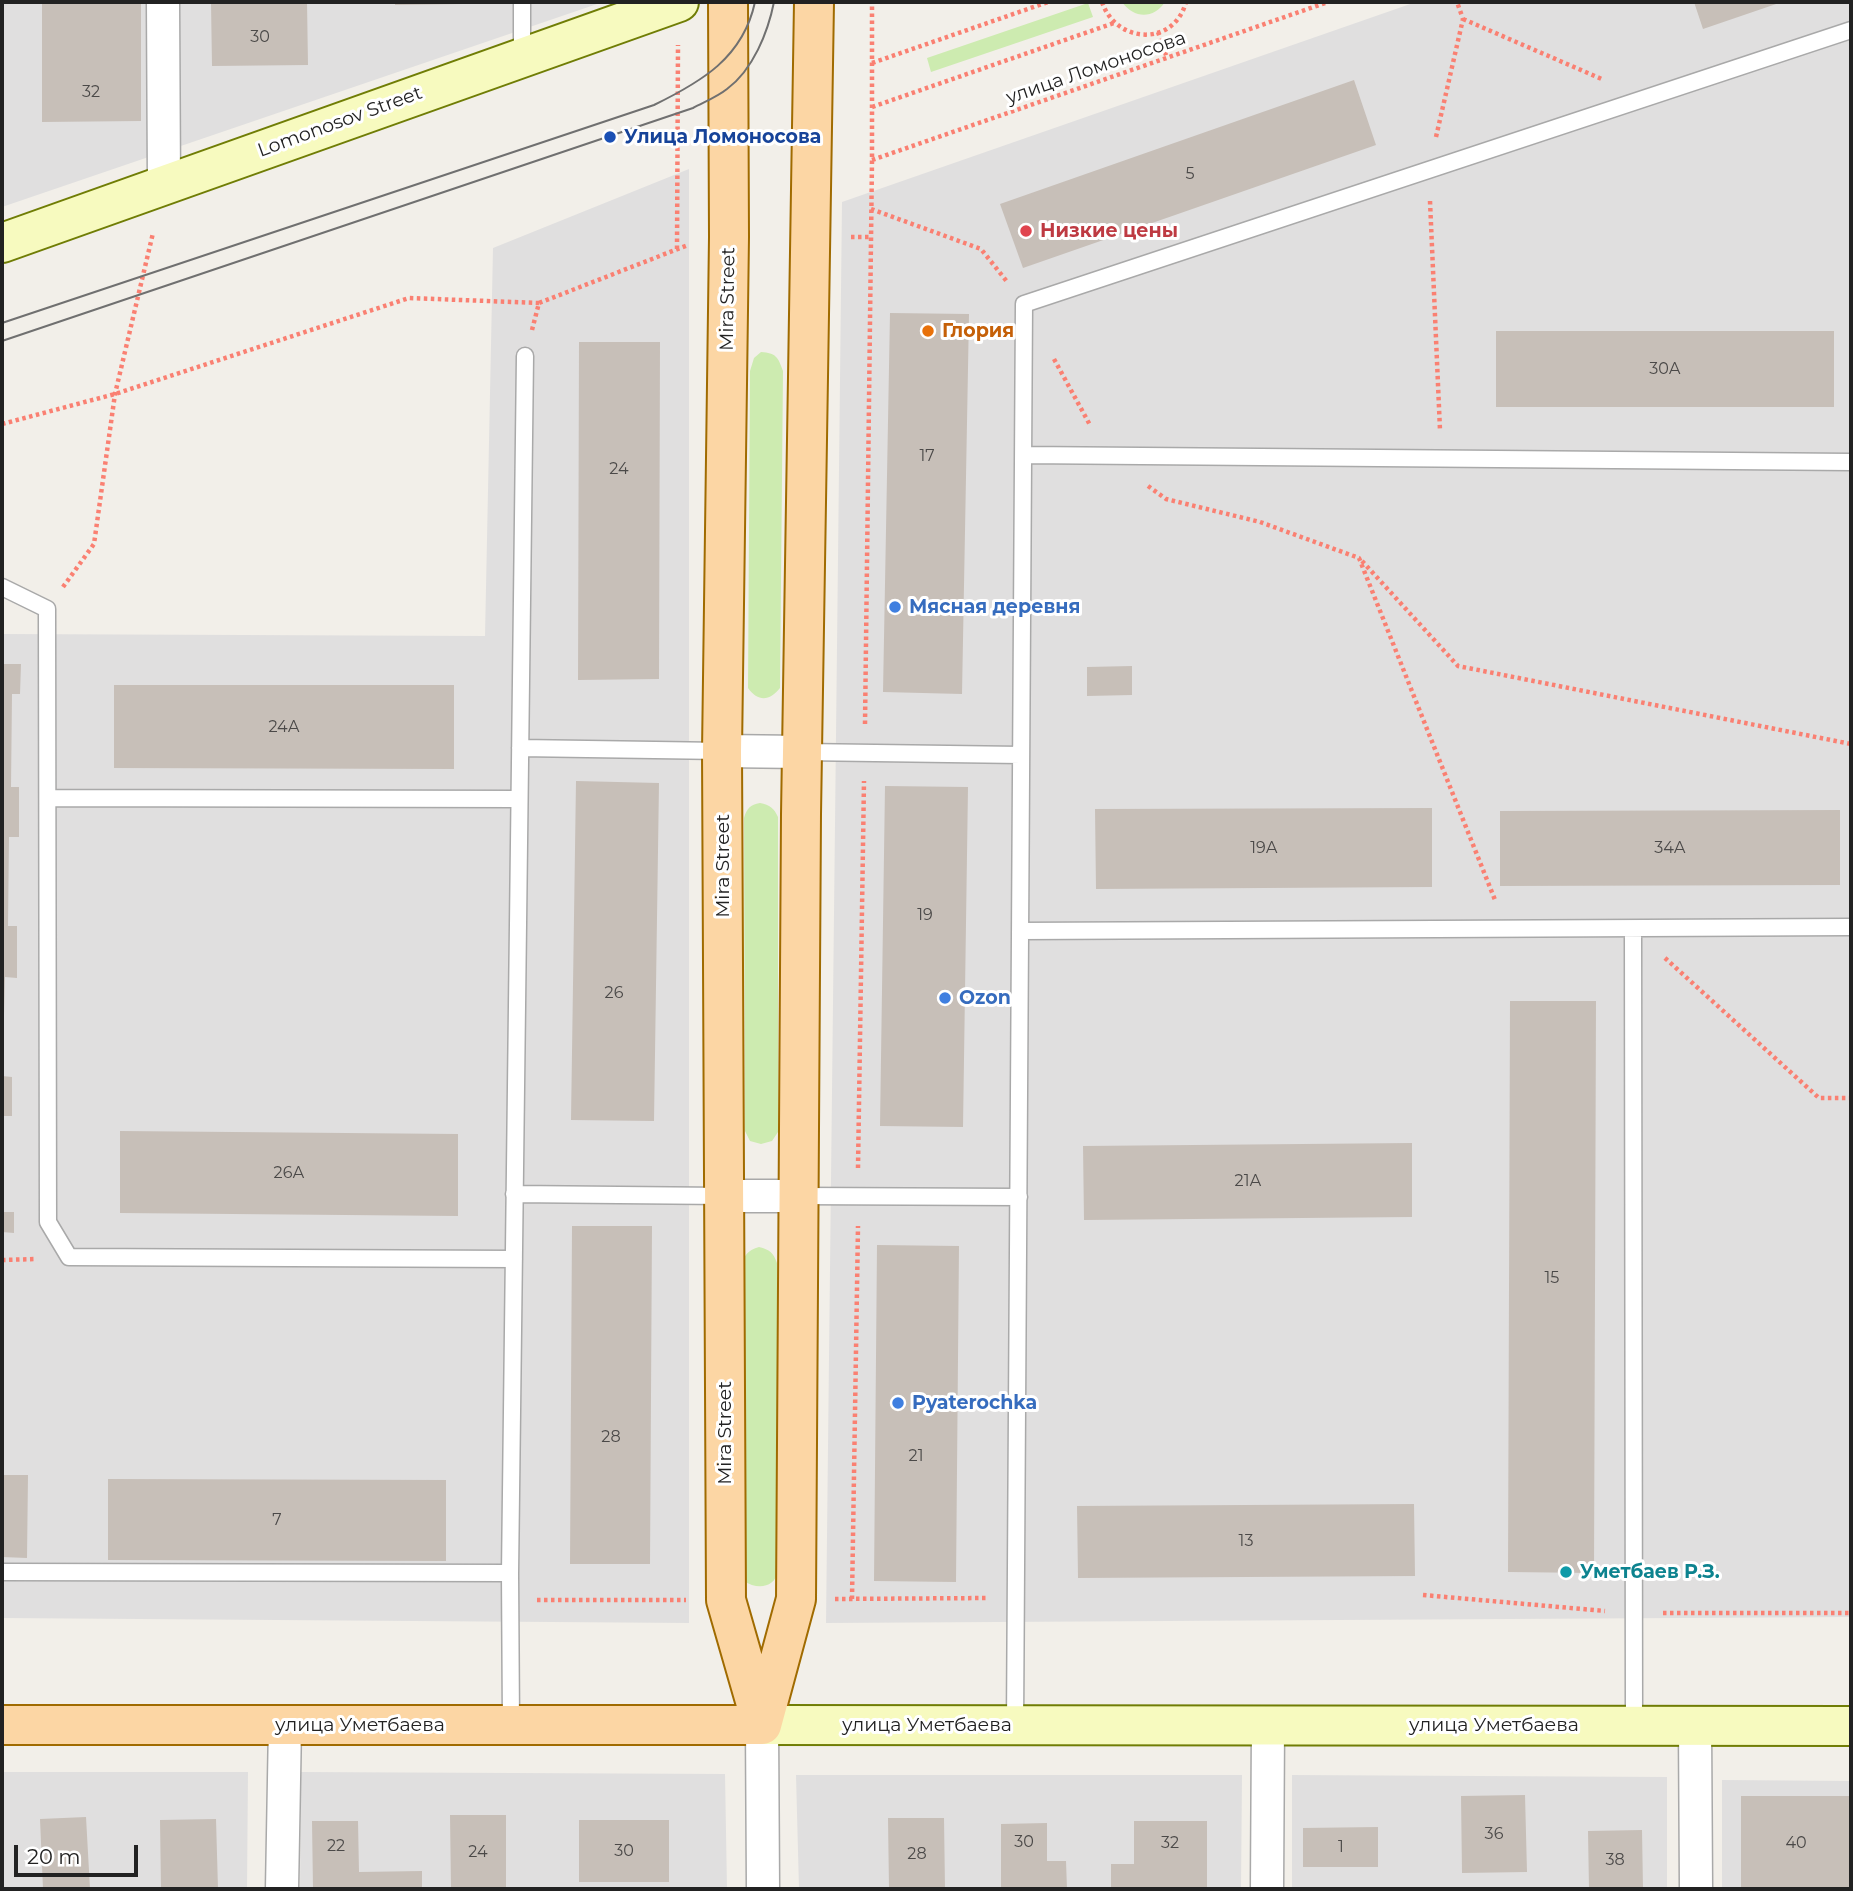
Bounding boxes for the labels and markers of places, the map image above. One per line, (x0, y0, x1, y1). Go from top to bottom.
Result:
place label: Улица Ломоносова (624, 126, 821, 148)
marker: Улица Ломоносова (602, 129, 618, 145)
place label: Низкие цены (1040, 220, 1178, 242)
marker: Низкие цены (1018, 223, 1034, 239)
place label: Глория (942, 320, 1014, 342)
marker: Глория (920, 323, 936, 339)
place label: Мясная деревня (909, 596, 1080, 618)
marker: Мясная деревня (887, 599, 903, 615)
place label: Ozon (959, 987, 1011, 1009)
marker: Ozon (937, 990, 953, 1006)
place label: Pyaterochka (912, 1392, 1037, 1414)
marker: Pyaterochka (890, 1395, 906, 1411)
place label: Уметбаев Р.З. (1580, 1561, 1720, 1583)
marker: Уметбаев Р.З. (1558, 1564, 1574, 1580)

